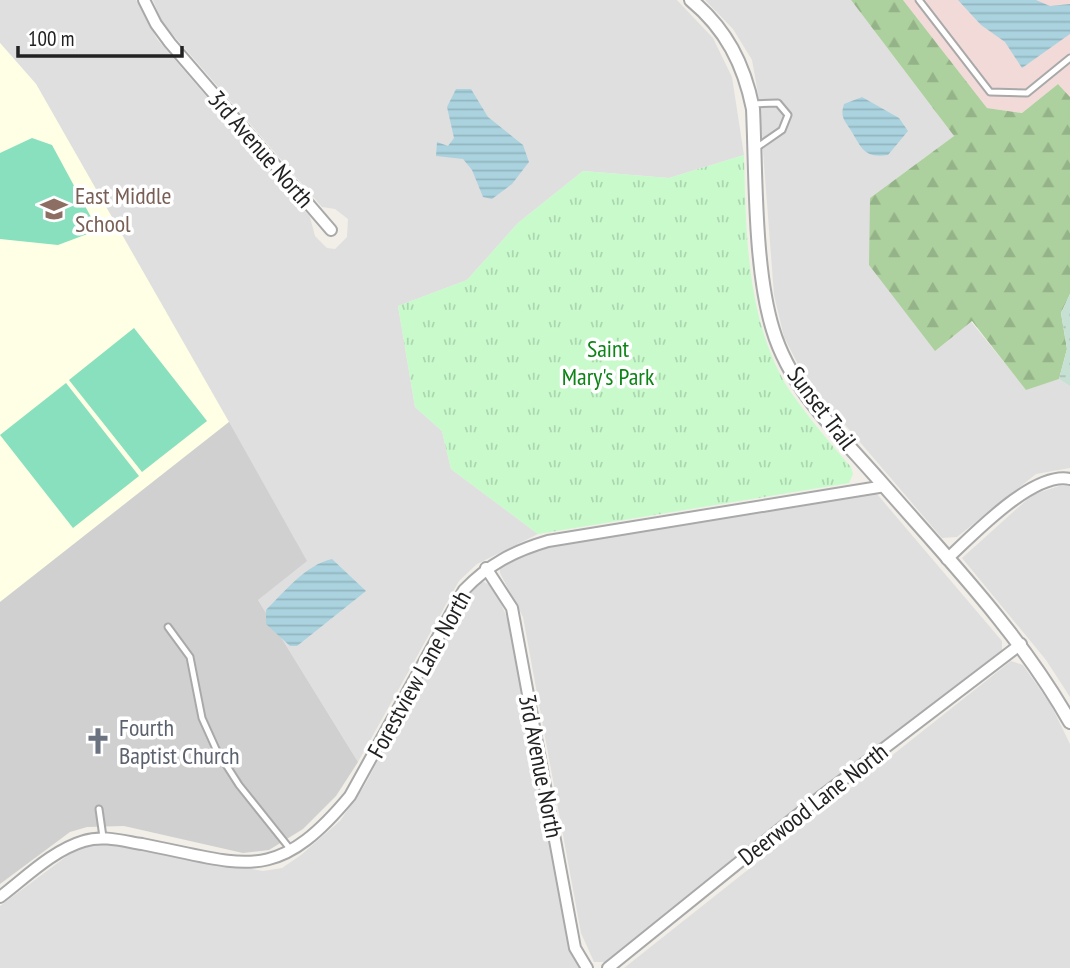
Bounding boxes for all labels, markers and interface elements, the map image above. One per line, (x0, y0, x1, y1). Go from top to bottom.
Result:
scale bar (18, 14, 182, 58)
text: 100 m (28, 25, 74, 52)
street label: 3rd Avenue North (202, 84, 320, 214)
place label: East Middle School (75, 180, 171, 239)
school or university icon: East Middle School (39, 194, 69, 224)
park label: Saint Mary's Park (562, 333, 655, 392)
street label: Sunset Trail (781, 360, 864, 456)
street label: Forestview Lane North (360, 585, 478, 763)
street label: 3rd Avenue North (512, 692, 570, 840)
place label: Fourth Baptist Church (119, 712, 240, 771)
church icon: Fourth Baptist Church (83, 726, 113, 756)
street label: Deerwood Lane North (732, 736, 894, 872)

